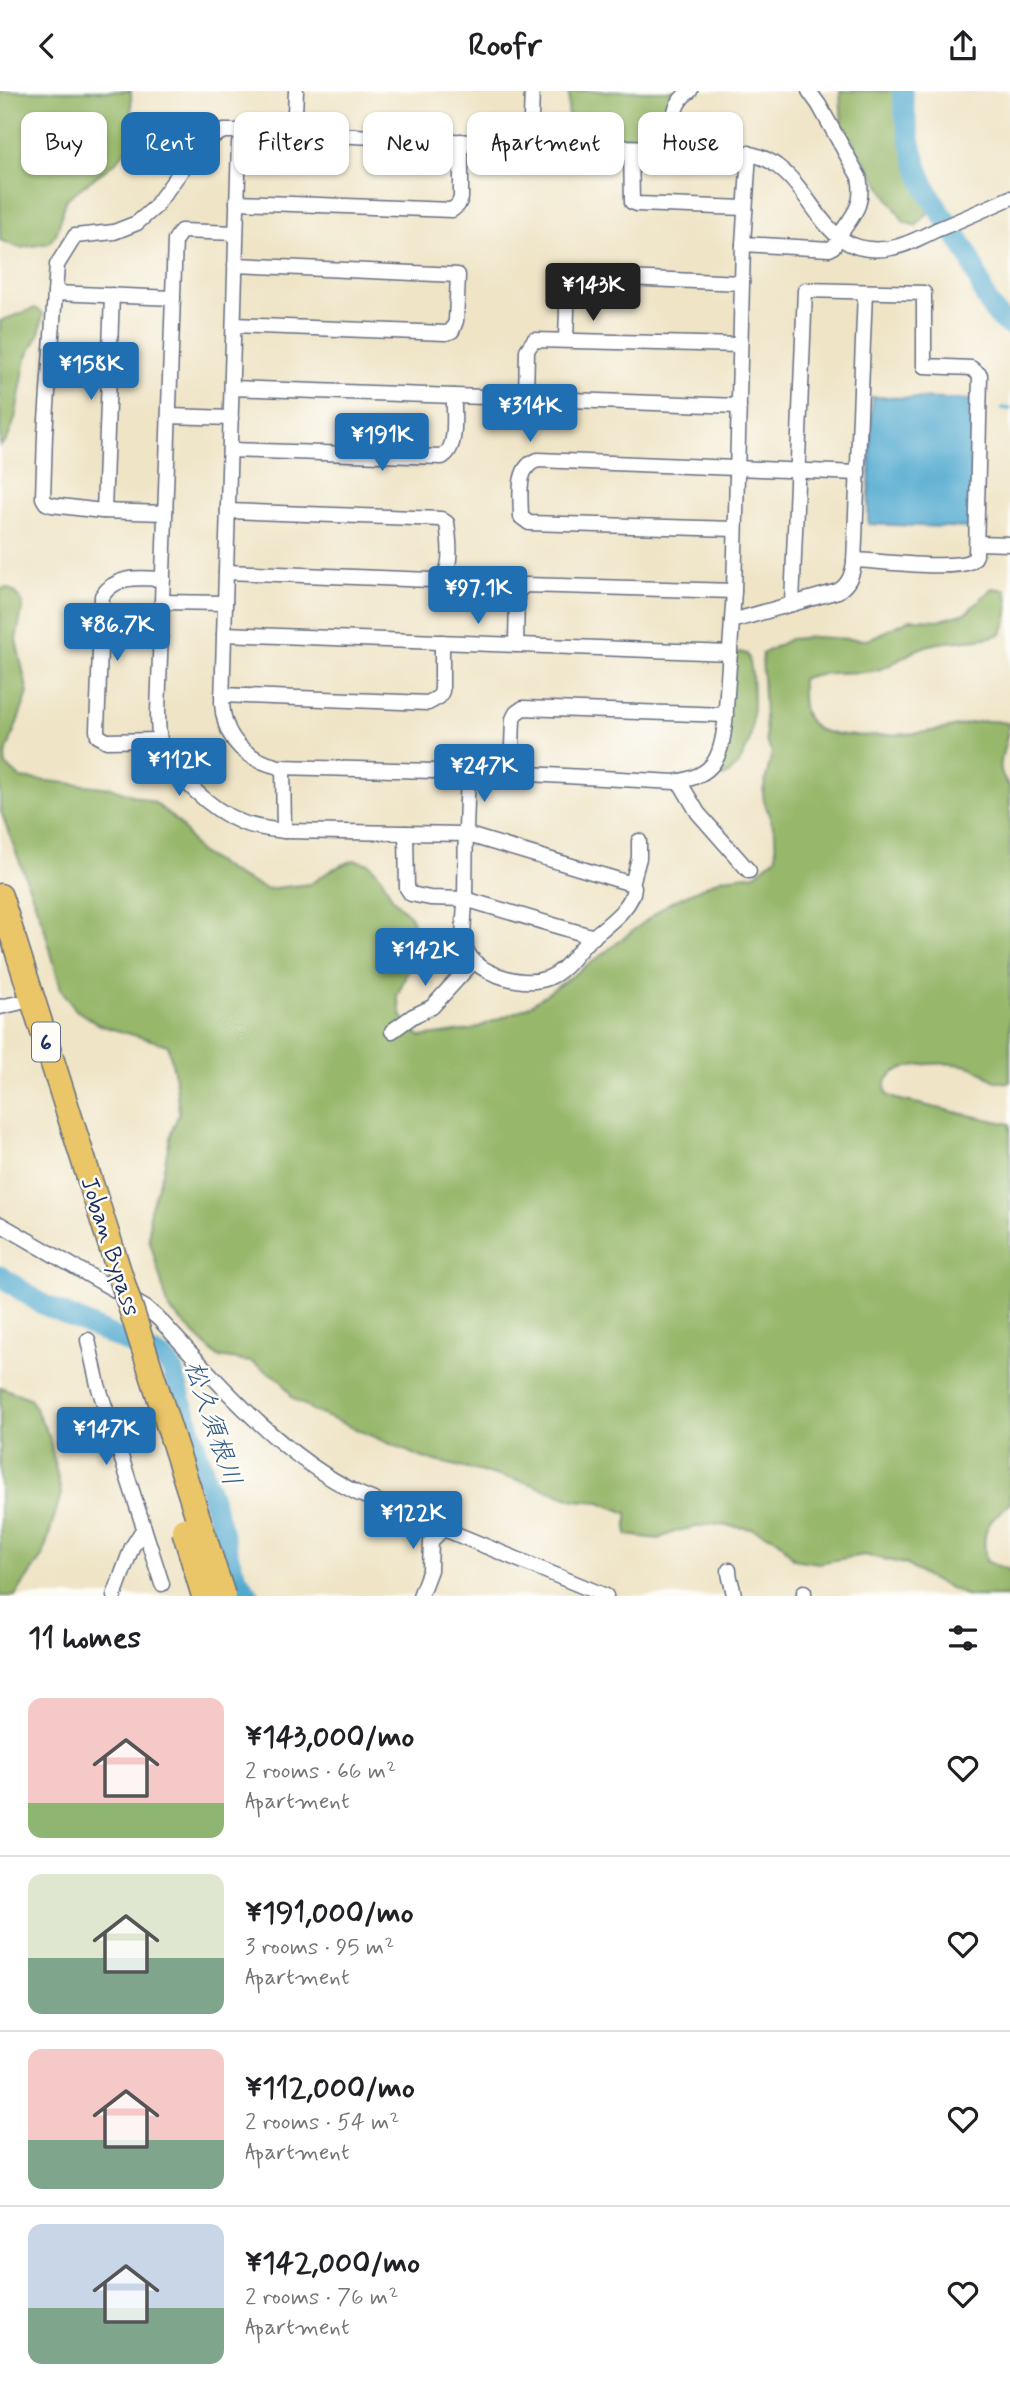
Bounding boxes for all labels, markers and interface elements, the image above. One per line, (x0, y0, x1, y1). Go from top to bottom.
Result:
text: Roofr (468, 25, 542, 67)
icon: back (28, 27, 66, 65)
icon: share (944, 27, 982, 65)
chip: Buy (21, 112, 107, 175)
chip: Rent (121, 112, 220, 175)
chip: Filters (234, 112, 349, 175)
chip: New (363, 112, 453, 175)
chip: Apartment (467, 112, 624, 175)
chip: House (638, 112, 743, 175)
pin: ¥143K (544, 264, 642, 323)
text: ¥143K (561, 271, 625, 301)
pin: ¥158K (42, 343, 140, 402)
text: ¥158K (59, 350, 123, 380)
pin: ¥314K (481, 385, 579, 444)
text: ¥314K (498, 392, 562, 422)
pin: ¥191K (333, 413, 431, 473)
text: ¥191K (351, 421, 413, 451)
pin: ¥97.1K (421, 567, 535, 626)
text: ¥97.1K (444, 574, 512, 604)
pin: ¥86.7K (60, 603, 174, 663)
text: ¥86.7K (80, 611, 154, 641)
pin: ¥112K (130, 739, 228, 798)
pin: ¥247K (435, 745, 533, 804)
text: ¥112K (147, 746, 211, 776)
text: ¥247K (450, 752, 518, 782)
pin: ¥142K (376, 929, 474, 988)
text: ¥142K (391, 936, 459, 966)
road number: 6 (32, 1023, 60, 1061)
street label: Joban Bypass (73, 1173, 147, 1320)
water label: 松久須根川 (176, 1357, 248, 1491)
pin: ¥147K (57, 1407, 155, 1467)
text: ¥147K (73, 1415, 139, 1445)
pin: ¥122K (364, 1491, 462, 1551)
text: ¥122K (380, 1499, 446, 1529)
text: 11 homes (28, 1619, 141, 1658)
icon: filters (944, 1619, 982, 1657)
text: ¥143,000/mo (245, 1718, 414, 1757)
icon: home (84, 1726, 168, 1810)
icon: heart (944, 1749, 982, 1787)
text: 2 rooms · 66 m² (245, 1757, 396, 1787)
text: Apartment (245, 1787, 350, 1817)
text: ¥191,000/mo (245, 1894, 413, 1933)
icon: home (84, 1902, 168, 1986)
icon: heart (944, 1925, 982, 1963)
text: 3 rooms · 95 m² (245, 1933, 394, 1963)
text: Apartment (245, 1963, 350, 1993)
text: ¥112,000/mo (245, 2069, 415, 2108)
icon: home (84, 2077, 168, 2161)
icon: heart (944, 2100, 982, 2138)
text: 2 rooms · 54 m² (245, 2108, 399, 2138)
text: Apartment (245, 2138, 350, 2168)
text: ¥142,000/mo (245, 2244, 420, 2283)
icon: home (84, 2252, 168, 2336)
icon: heart (944, 2275, 982, 2313)
text: 2 rooms · 76 m² (245, 2283, 398, 2313)
text: Apartment (245, 2313, 350, 2343)

